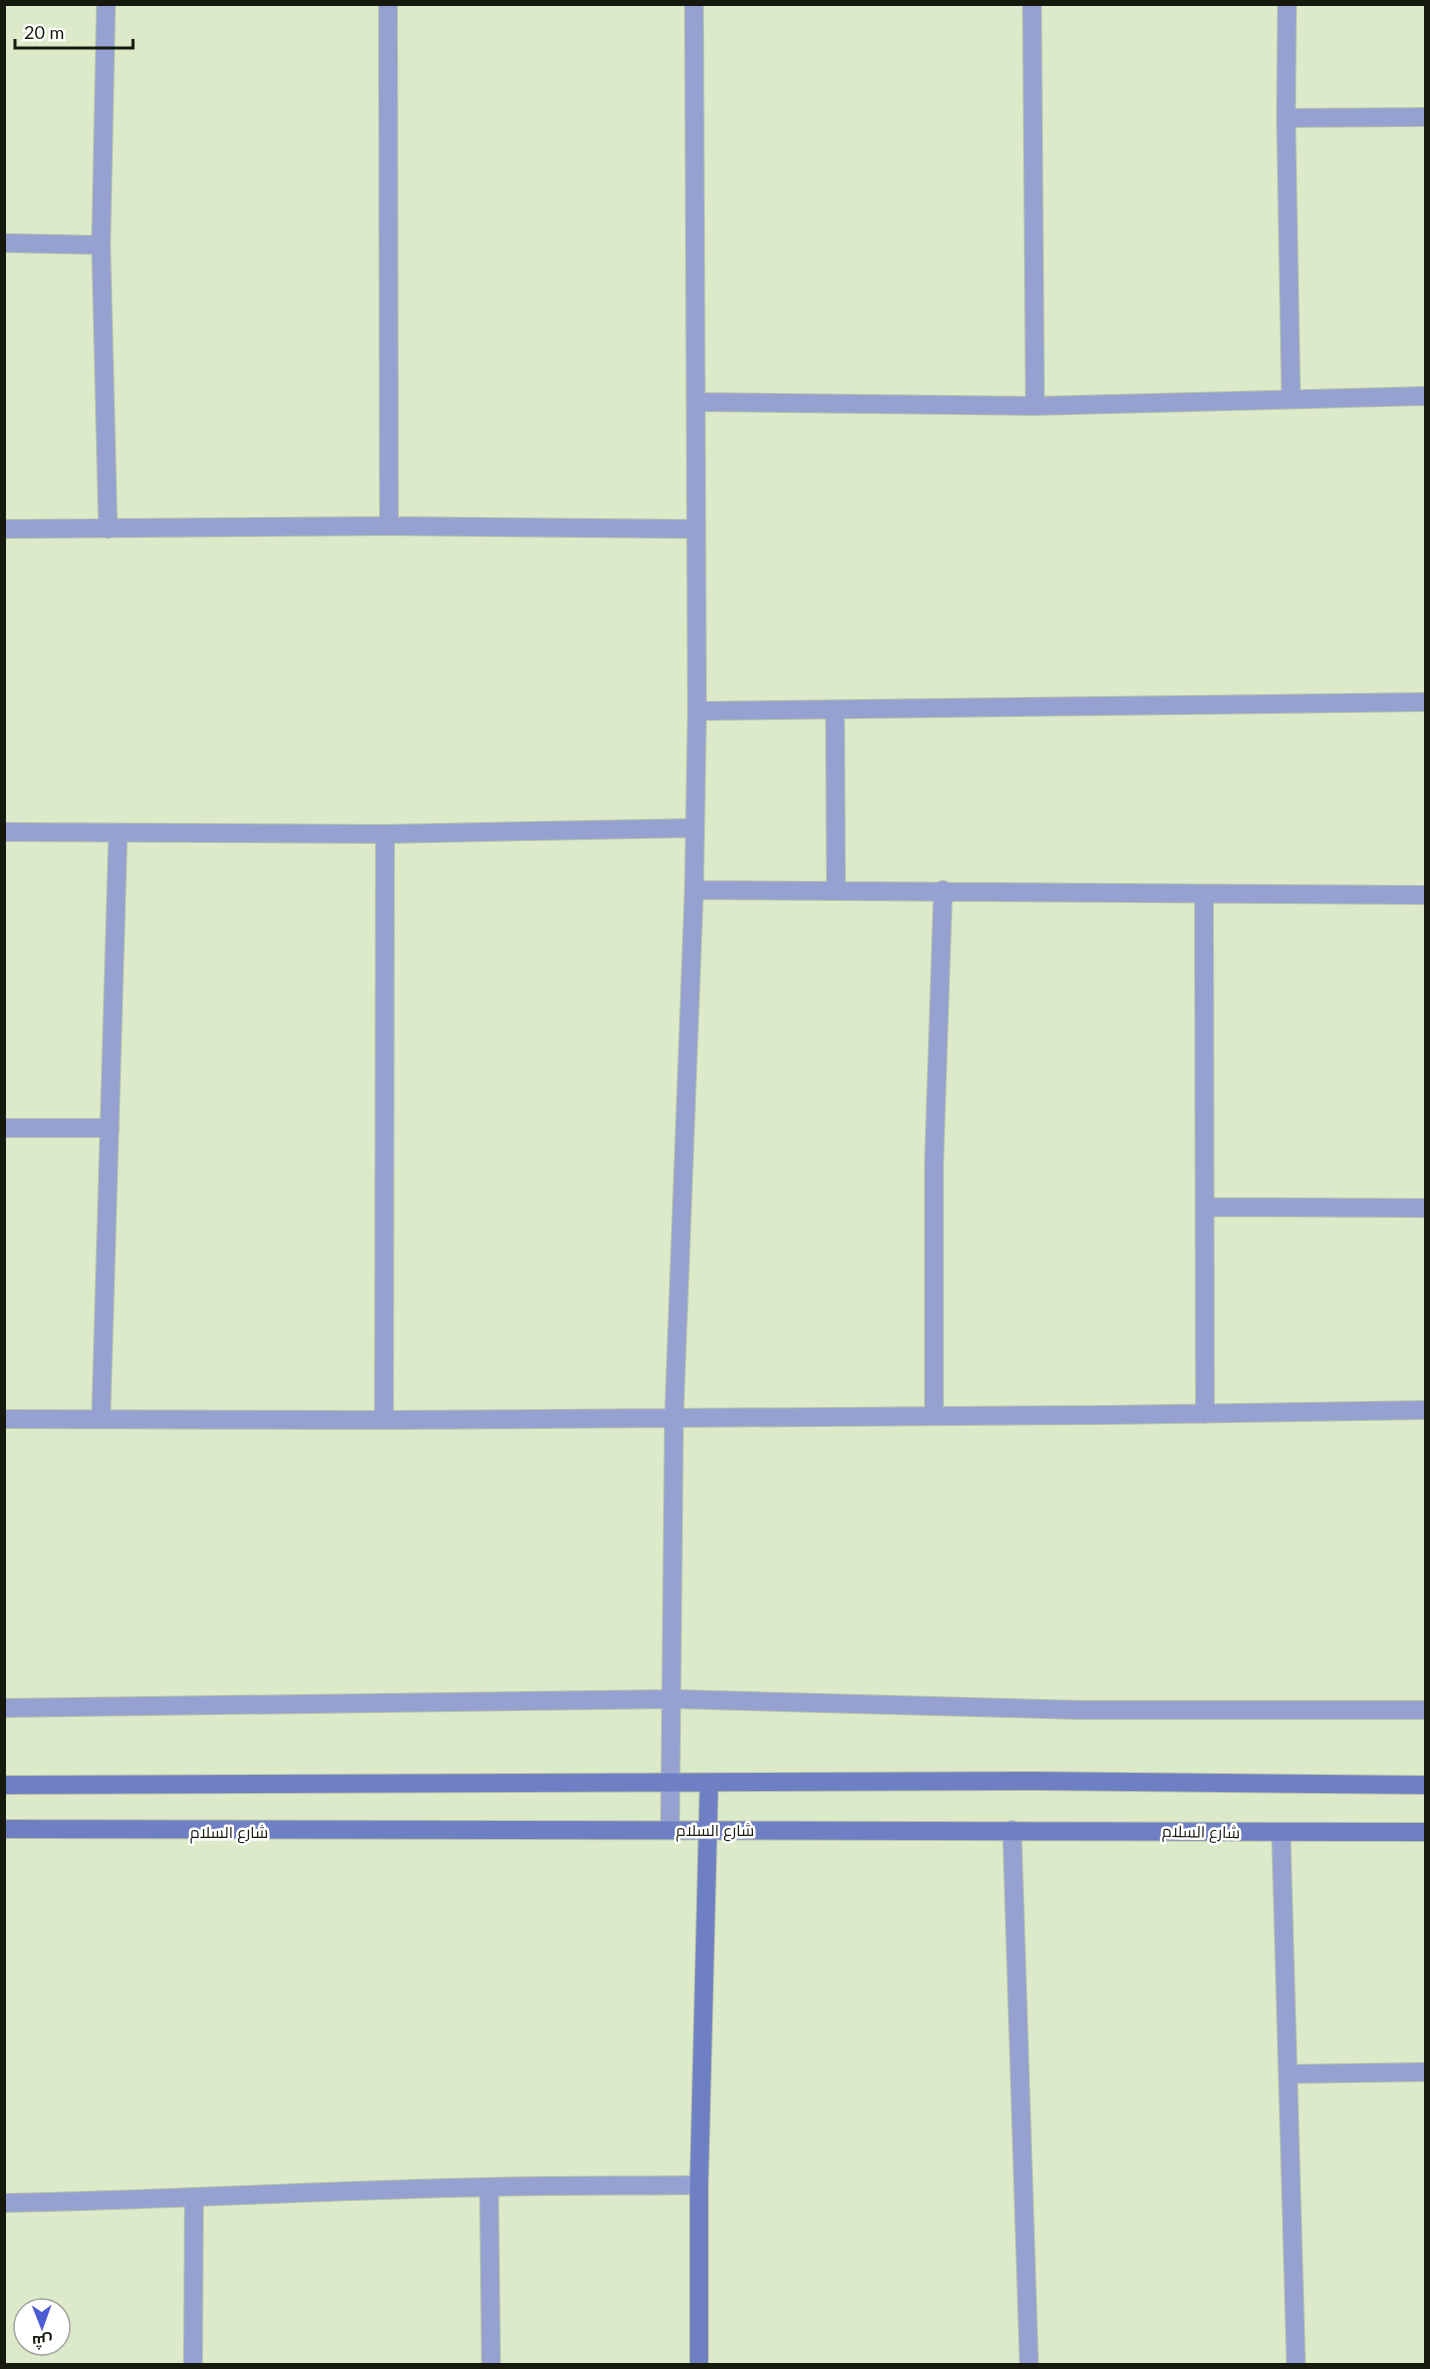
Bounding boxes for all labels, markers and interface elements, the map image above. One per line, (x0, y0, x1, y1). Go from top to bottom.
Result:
scale bar (15, 12, 134, 50)
text: 20 m (24, 21, 64, 43)
street label: شارع السلام (676, 1820, 754, 1842)
street label: شارع السلام (1162, 1821, 1240, 1844)
street label: شارع السلام (190, 1822, 268, 1844)
north arrow (12, 2297, 72, 2357)
text: ش (32, 2332, 53, 2352)

